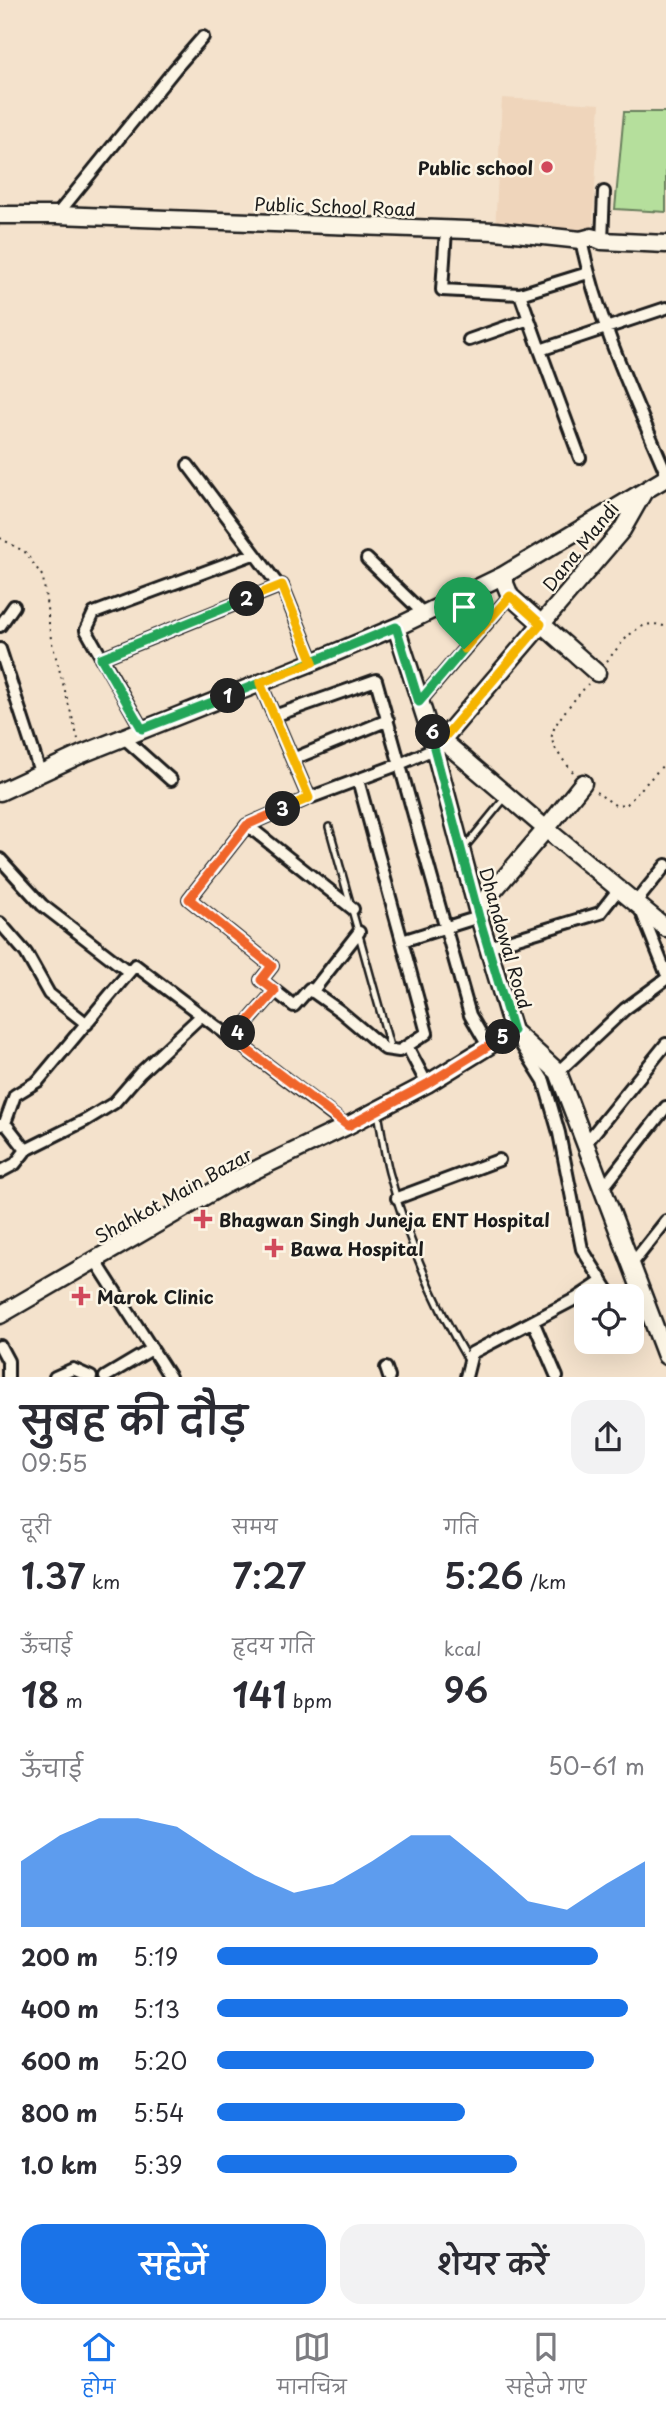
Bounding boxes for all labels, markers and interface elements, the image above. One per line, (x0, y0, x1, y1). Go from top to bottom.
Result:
place label: Public school (418, 154, 533, 181)
marker: Public school (539, 159, 555, 175)
street label: Public School Road (254, 190, 416, 222)
street label: Dana Mandi (536, 496, 624, 596)
pin (434, 577, 494, 649)
pin: 2 (230, 582, 264, 616)
text: 2 (240, 584, 253, 612)
icon: arrive (445, 588, 483, 626)
pin: 1 (210, 678, 246, 714)
text: 1 (223, 681, 232, 709)
pin: 6 (416, 714, 450, 750)
text: 6 (426, 717, 439, 745)
pin: 3 (266, 792, 300, 826)
text: 3 (276, 794, 289, 822)
street label: Dhandowal Road (473, 864, 539, 1012)
pin: 4 (220, 1016, 256, 1050)
text: 4 (231, 1018, 244, 1046)
pin: 5 (486, 1020, 520, 1054)
text: 5 (496, 1022, 509, 1050)
street label: Shahkot Main Bazar (89, 1140, 257, 1250)
place label: Bhagwan Singh Juneja ENT Hospital (219, 1206, 550, 1233)
marker: Bhagwan Singh Juneja ENT Hospital (193, 1209, 213, 1229)
place label: Bawa Hospital (290, 1235, 424, 1262)
marker: Bawa Hospital (264, 1238, 284, 1258)
place label: Marok Clinic (97, 1283, 214, 1310)
map controls (574, 1284, 644, 1354)
button: locate (574, 1284, 644, 1354)
marker: Marok Clinic (71, 1286, 91, 1306)
text: सुबह की दौड़ (21, 1390, 247, 1447)
button: share (571, 1400, 645, 1474)
text: 09:55 (21, 1445, 87, 1480)
text: दूरी (21, 1512, 51, 1540)
text: समय (232, 1512, 278, 1540)
text: गति (444, 1512, 478, 1540)
text: 1.37 (21, 1548, 86, 1601)
text: 7:27 (232, 1548, 306, 1601)
text: 5:26 (444, 1548, 524, 1601)
text: km (86, 1567, 120, 1595)
text: /km (524, 1567, 566, 1595)
text: ऊँचाई (21, 1631, 72, 1659)
text: हृदय गति (232, 1631, 314, 1659)
text: kcal (444, 1634, 482, 1662)
text: 96 (444, 1662, 488, 1715)
text: 18 (21, 1667, 59, 1720)
text: 141 (232, 1667, 287, 1720)
text: m (59, 1686, 83, 1714)
text: bpm (287, 1686, 332, 1714)
text: 50–61 m (548, 1748, 645, 1783)
text: ऊँचाई (21, 1750, 83, 1785)
text: 200 m (21, 1939, 98, 1974)
text: 5:19 (133, 1939, 178, 1974)
text: 400 m (21, 1991, 99, 2026)
text: 5:13 (133, 1991, 180, 2026)
text: 600 m (21, 2043, 99, 2078)
text: 5:20 (133, 2043, 187, 2078)
text: 800 m (21, 2095, 98, 2130)
text: 5:54 (133, 2095, 184, 2130)
text: 1.0 km (21, 2147, 98, 2182)
text: 5:39 (133, 2147, 183, 2182)
button: सहेजें (21, 2224, 326, 2304)
button: शेयर करें (340, 2224, 645, 2304)
tab: होम (80, 2328, 118, 2408)
tab: मानचित्र (277, 2328, 347, 2408)
tab: सहेजे गए (506, 2328, 586, 2408)

